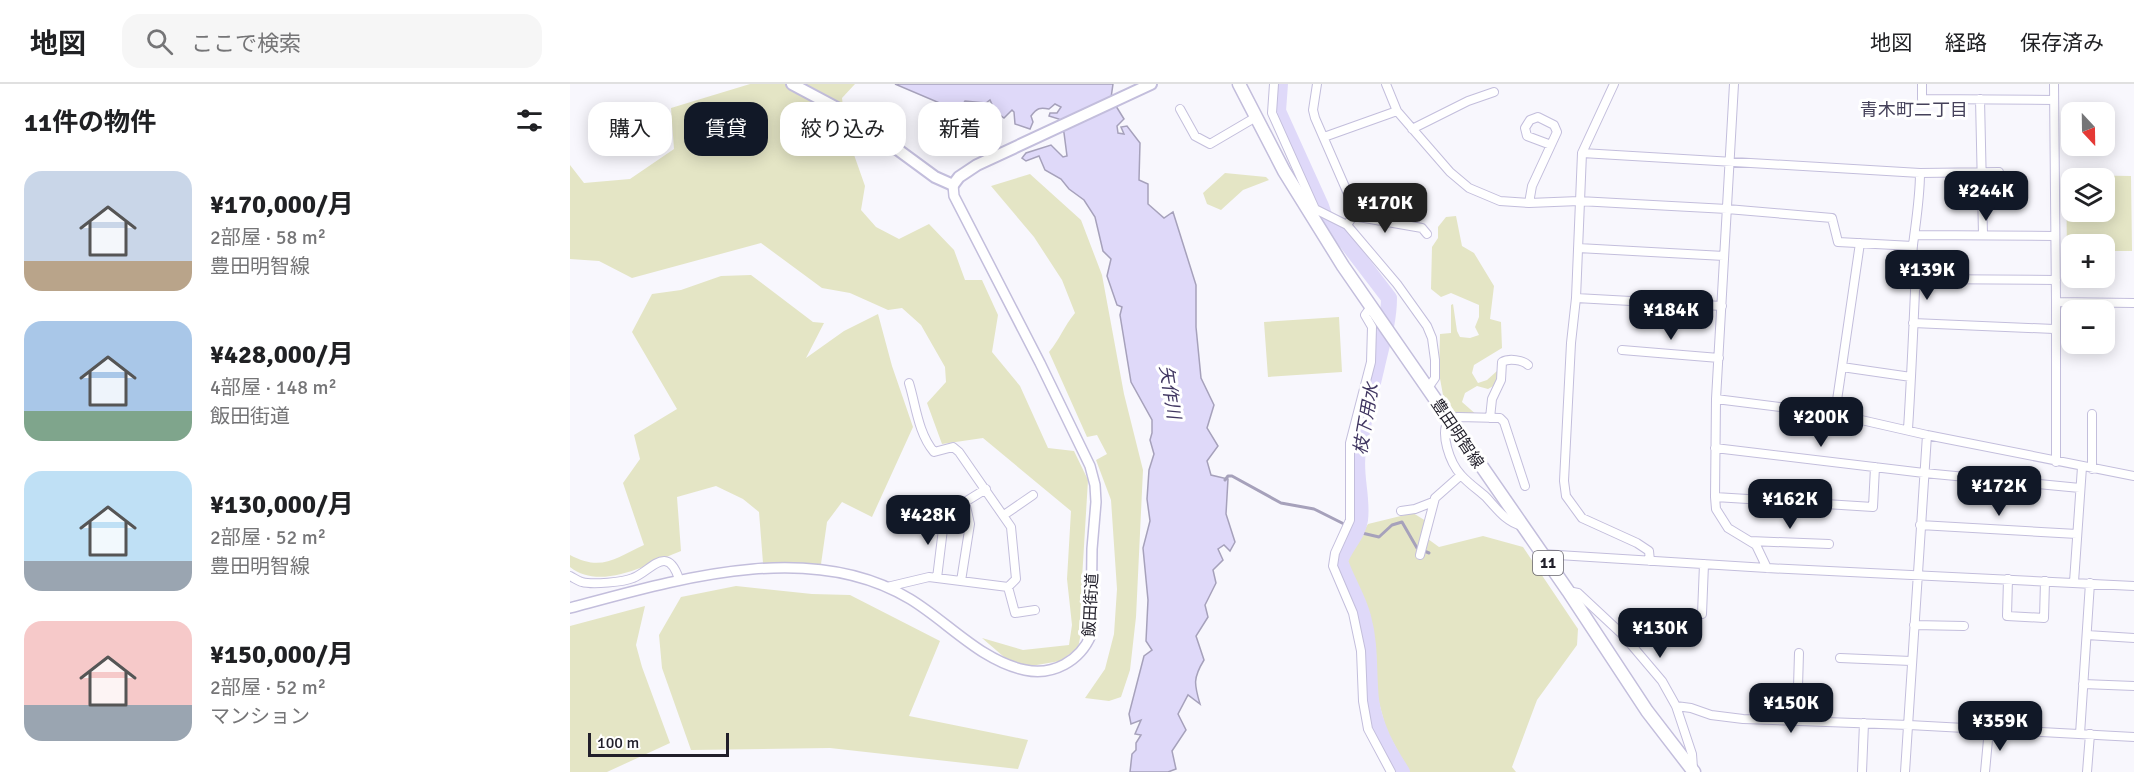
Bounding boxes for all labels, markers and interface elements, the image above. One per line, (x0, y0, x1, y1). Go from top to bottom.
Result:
search box (122, 14, 542, 68)
icon: search (143, 25, 176, 58)
text: 地図 (30, 27, 86, 61)
text: ここで検索 (191, 30, 301, 57)
text: 地図 (1870, 30, 1912, 56)
text: 経路 (1945, 30, 1987, 56)
text: 保存済み (2020, 30, 2104, 56)
district label: 青木町二丁目 (1860, 99, 1968, 121)
chip: 購入 (588, 102, 672, 156)
chip: 賃貸 (684, 102, 768, 156)
chip: 絞り込み (780, 102, 906, 156)
chip: 新着 (918, 102, 1002, 156)
north arrow (2061, 102, 2115, 156)
map controls (2061, 102, 2115, 354)
icon: filters (513, 104, 546, 137)
text: 11件の物件 (24, 107, 156, 139)
button: layers (2061, 168, 2115, 222)
pin: ¥244K (1944, 171, 2028, 222)
text: ¥244K (1958, 178, 2014, 203)
pin: ¥170K (1343, 183, 1427, 234)
text: ¥170,000/月 (210, 189, 354, 221)
text: ¥170K (1357, 190, 1413, 215)
icon: home (72, 195, 144, 267)
text: 2部屋 · 58 m² (210, 225, 326, 250)
button: + (2061, 234, 2115, 288)
pin: ¥139K (1885, 250, 1969, 301)
text: 豊田明智線 (210, 254, 310, 279)
text: ¥139K (1899, 257, 1955, 282)
pin: ¥184K (1629, 290, 1713, 341)
text: ¥184K (1643, 297, 1699, 322)
button: − (2061, 300, 2115, 354)
text: ¥428,000/月 (210, 339, 354, 371)
icon: home (72, 345, 144, 417)
water label: 矢作川 (1155, 364, 1185, 422)
text: 4部屋 · 148 m² (210, 375, 337, 400)
water label: 枝下用水 (1349, 380, 1383, 456)
street label: 豊田明智線 (1427, 395, 1488, 472)
pin: ¥200K (1779, 397, 1863, 448)
text: 飯田街道 (210, 404, 290, 429)
text: ¥200K (1793, 404, 1849, 429)
pin: ¥172K (1957, 466, 2041, 517)
text: ¥172K (1971, 473, 2027, 498)
pin: ¥162K (1748, 479, 1832, 530)
text: ¥162K (1762, 486, 1818, 511)
text: ¥130,000/月 (210, 489, 354, 521)
icon: home (72, 495, 144, 567)
pin: ¥428K (886, 495, 970, 546)
text: ¥428K (900, 502, 956, 527)
text: 2部屋 · 52 m² (210, 525, 326, 550)
road number: 11 (1533, 551, 1563, 575)
text: 豊田明智線 (210, 554, 310, 579)
street label: 飯田街道 (1079, 573, 1103, 638)
pin: ¥130K (1618, 608, 1702, 659)
text: ¥130K (1632, 615, 1688, 640)
text: ¥150,000/月 (210, 639, 354, 671)
icon: home (72, 645, 144, 717)
text: 2部屋 · 52 m² (210, 675, 326, 700)
pin: ¥150K (1749, 683, 1833, 734)
text: ¥150K (1763, 690, 1819, 715)
pin: ¥359K (1958, 701, 2042, 752)
text: マンション (210, 704, 310, 729)
text: ¥359K (1972, 708, 2028, 733)
scale bar (588, 730, 729, 758)
text: 100 m (597, 733, 639, 753)

